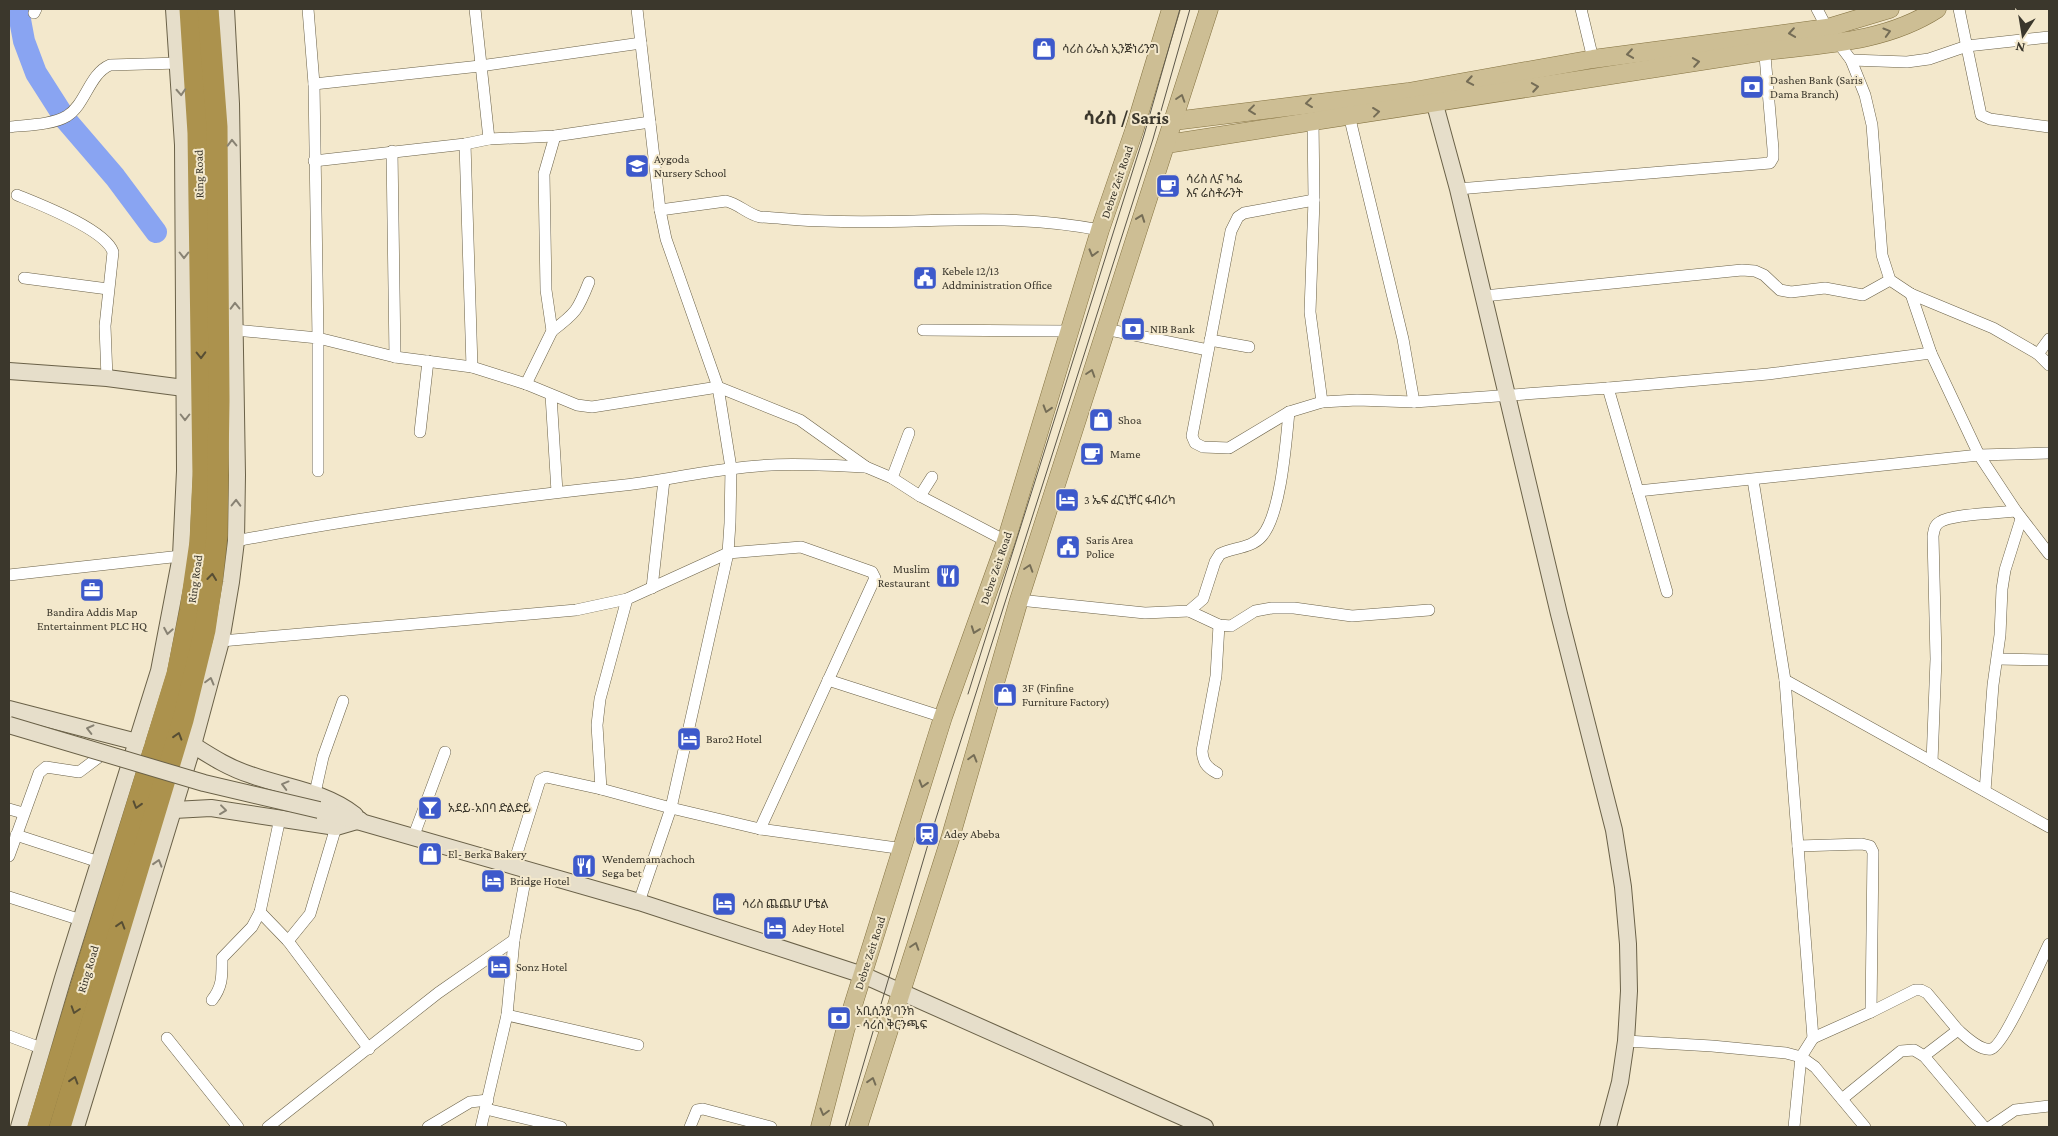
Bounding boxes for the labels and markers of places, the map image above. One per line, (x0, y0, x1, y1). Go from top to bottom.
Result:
shop icon: ሳሪስ ሪኤስ ኢንጅነሪንግ (1031, 36, 1057, 62)
place label: ሳሪስ ሪኤስ ኢንጅነሪንግ (1062, 42, 1159, 56)
place label: Dashen Bank (Saris Dama Branch) (1770, 73, 1863, 101)
bank icon: Dashen Bank (Saris Dama Branch) (1739, 74, 1765, 100)
place label: Aygoda Nursery School (654, 152, 727, 180)
school or university icon: Aygoda Nursery School (624, 153, 650, 179)
place label: ሳሪስ ሊና ካፌ እና ሬስቶራንት (1186, 172, 1244, 200)
cafe icon: ሳሪስ ሊና ካፌ እና ሬስቶራንት (1155, 173, 1181, 199)
place label: Kebele 12/13 Addministration Office (942, 264, 1052, 292)
public building icon: Kebele 12/13 Addministration Office (912, 265, 938, 291)
bank icon: NIB Bank (1120, 316, 1146, 342)
place label: NIB Bank (1150, 322, 1195, 336)
shop icon: Shoa (1088, 407, 1114, 433)
place label: Shoa (1118, 413, 1142, 427)
cafe icon: Mame (1079, 441, 1105, 467)
place label: Mame (1110, 447, 1140, 461)
hotel icon: 3 ኤፍ ፈርኒቸር ፋብሪካ (1054, 487, 1080, 513)
place label: 3 ኤፍ ፈርኒቸር ፋብሪካ (1084, 493, 1176, 507)
place label: Saris Area Police (1086, 533, 1134, 561)
public building icon: Saris Area Police (1055, 534, 1081, 560)
place label: Muslim Restaurant (878, 562, 931, 590)
restaurant icon: Muslim Restaurant (935, 563, 961, 589)
office icon: Bandira Addis Map Entertainment PLC HQ (79, 577, 105, 603)
place label: Bandira Addis Map Entertainment PLC HQ (37, 605, 148, 633)
place label: 3F (Finfine Furniture Factory) (1022, 681, 1110, 709)
shop icon: 3F (Finfine Furniture Factory) (992, 682, 1018, 708)
hotel icon: Baro2 Hotel (676, 726, 702, 752)
place label: Baro2 Hotel (706, 732, 762, 746)
bar icon: አደይ-አበባ ድልድይ (417, 795, 443, 821)
place label: አደይ-አበባ ድልድይ (448, 801, 531, 815)
station icon: Adey Abeba (914, 821, 940, 847)
place label: Adey Abeba (944, 827, 1000, 841)
shop icon: El- Berka Bakery (417, 841, 443, 867)
place label: El- Berka Bakery (448, 847, 527, 861)
place label: Wendemamachoch Sega bet (602, 852, 695, 880)
restaurant icon: Wendemamachoch Sega bet (571, 853, 597, 879)
hotel icon: Bridge Hotel (480, 868, 506, 894)
place label: Bridge Hotel (510, 874, 570, 888)
hotel icon: ሳሪስ ጨጨሆ ሆቴል (711, 891, 737, 917)
place label: ሳሪስ ጨጨሆ ሆቴል (742, 897, 828, 911)
hotel icon: Adey Hotel (762, 915, 788, 941)
place label: Adey Hotel (792, 921, 844, 935)
hotel icon: Sonz Hotel (486, 954, 512, 980)
place label: Sonz Hotel (516, 960, 568, 974)
place label: አቢሲንያ ባንክ - ሳሪስ ቅርንጫፍ (856, 1004, 927, 1032)
bank icon: አቢሲንያ ባንክ - ሳሪስ ቅርንጫፍ (826, 1005, 852, 1031)

